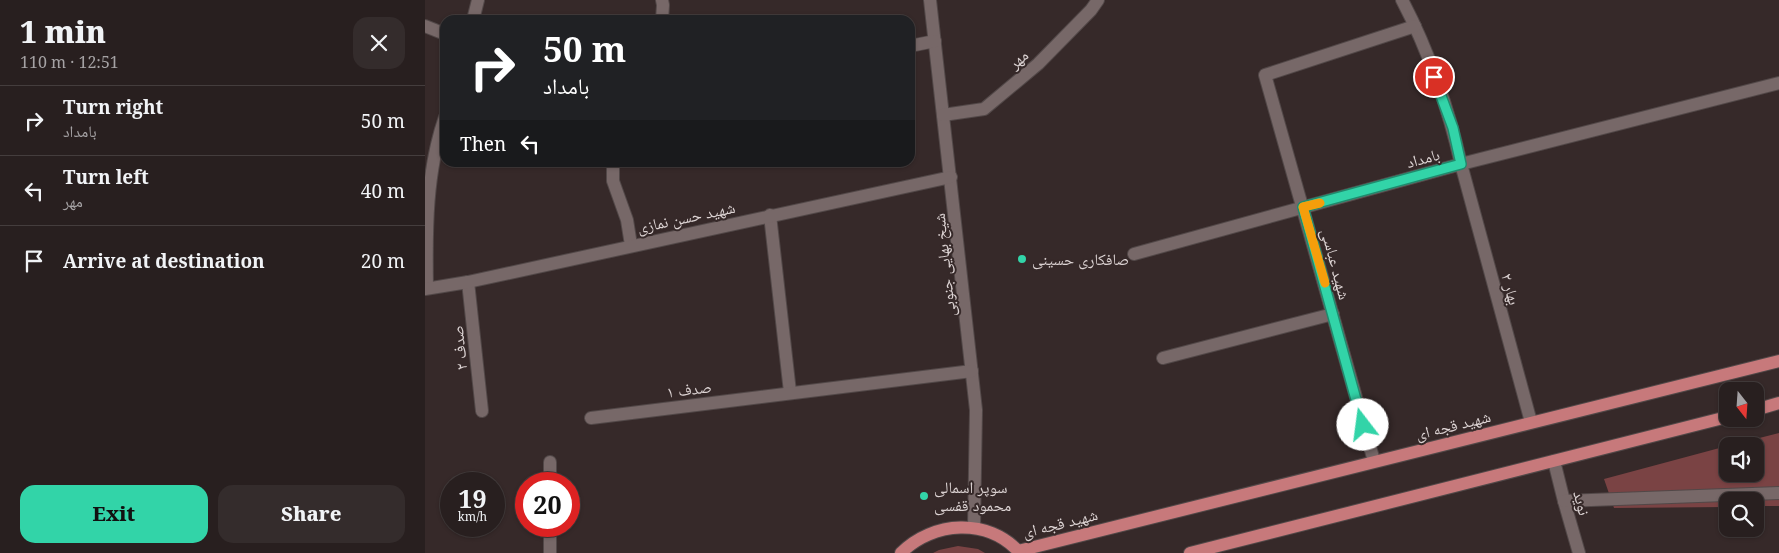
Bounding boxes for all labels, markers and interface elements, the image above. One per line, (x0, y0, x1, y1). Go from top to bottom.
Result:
text: 1 min (20, 11, 106, 52)
button: close (353, 17, 405, 69)
text: 50 m (543, 25, 626, 72)
icon: right (460, 35, 525, 100)
street label: مهر (1003, 44, 1033, 74)
text: 110 m · 12:51 (20, 51, 119, 73)
pin (1413, 56, 1455, 98)
icon: arrive (1420, 63, 1448, 91)
text: بامداد (543, 70, 589, 100)
text: Turn right (63, 94, 163, 120)
icon: right (20, 107, 48, 135)
text: 50 m (361, 108, 405, 134)
text: بامداد (63, 120, 97, 142)
icon: left (516, 130, 544, 158)
text: Then (460, 131, 506, 157)
street label: بامداد (1404, 143, 1442, 173)
text: Turn left (63, 164, 149, 190)
icon: left (20, 177, 48, 205)
text: 40 m (361, 178, 405, 204)
text: مهر (63, 190, 83, 212)
street label: شهید حسن نمازی (635, 196, 737, 238)
street label: شیخ بهایی جنوبی (928, 212, 960, 318)
street label: شهید عباسی (1316, 226, 1356, 302)
icon: arrive (20, 247, 48, 275)
text: Arrive at destination (63, 248, 265, 274)
text: 20 m (361, 248, 405, 274)
place label: صافکاری حسینی (1032, 248, 1129, 270)
marker: صافکاری حسینی (1016, 253, 1028, 265)
street label: بهار ۲ (1496, 271, 1526, 307)
street label: صدف ۲ (446, 324, 472, 372)
street label: صدف ۱ (665, 375, 713, 403)
north arrow (1719, 382, 1764, 428)
map controls (1719, 382, 1764, 537)
position arrow (1336, 398, 1388, 450)
street label: شهید قجه ای (1413, 405, 1493, 445)
button: sound (1719, 437, 1764, 482)
speed limit sign: 20 (515, 472, 580, 537)
place label: سوپر اسمالی محمود قفسی (934, 476, 1011, 516)
text: 19 (458, 481, 487, 515)
button: Exit (20, 485, 208, 543)
button: Share (218, 485, 405, 543)
street label: نوید (1568, 488, 1596, 518)
marker: سوپر اسمالی محمود قفسی (918, 490, 930, 502)
button: search (1719, 492, 1764, 537)
street label: شهید قجه ای (1020, 503, 1100, 543)
text: km/h (458, 508, 487, 525)

